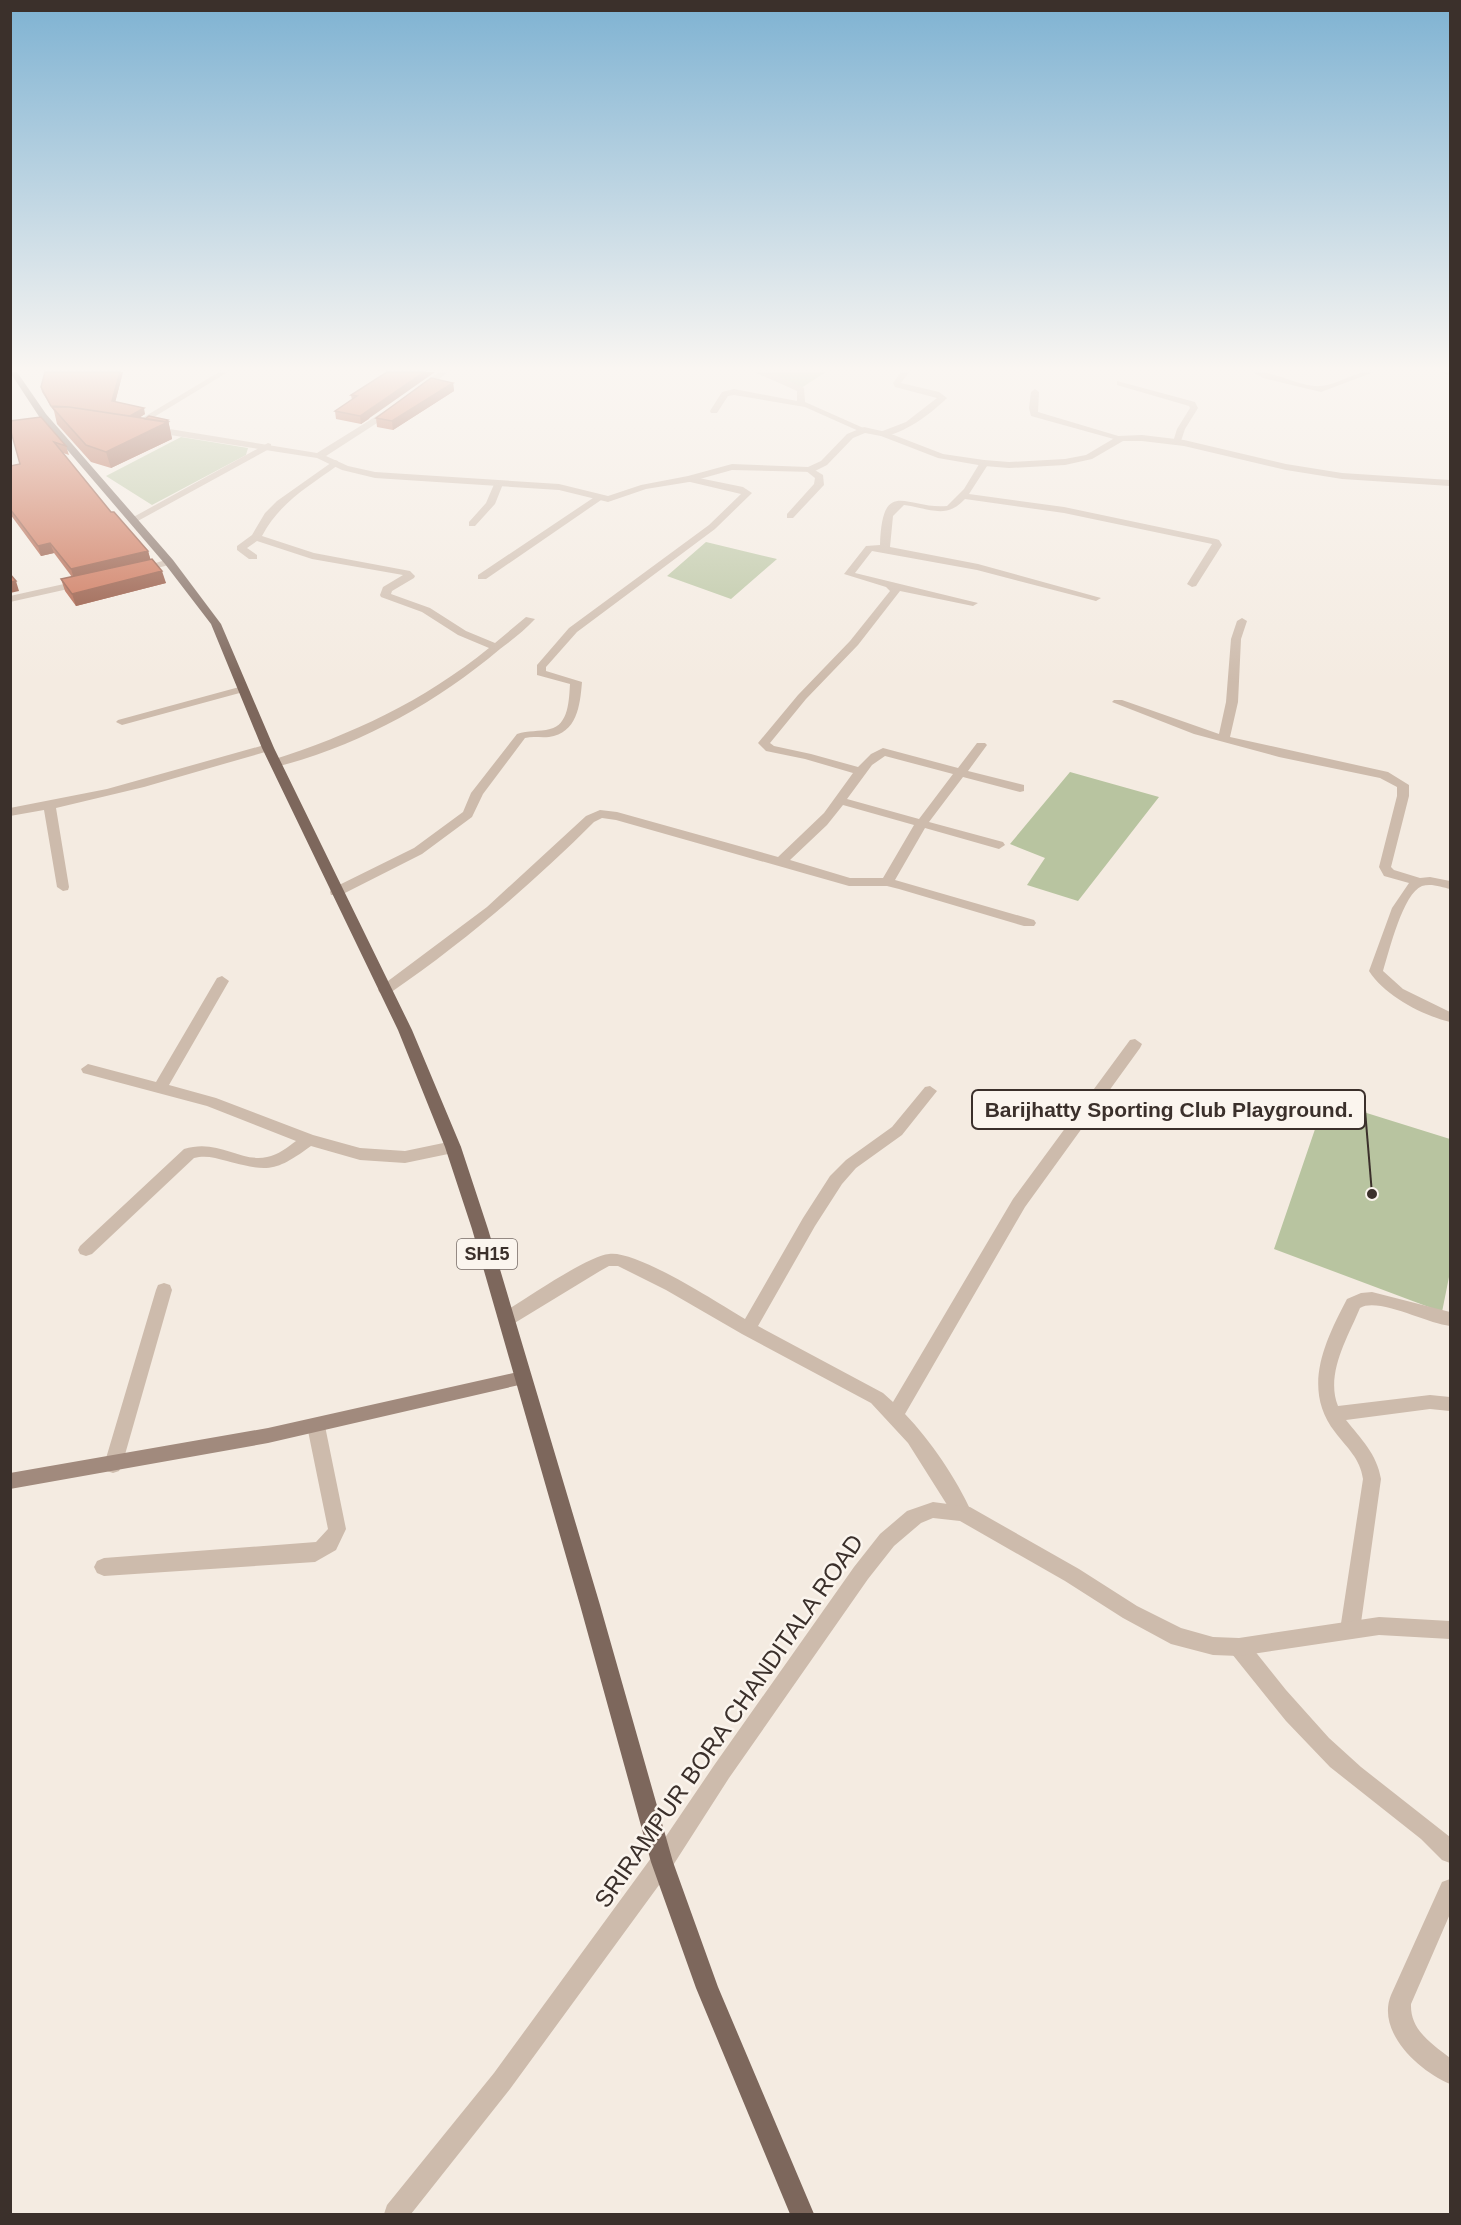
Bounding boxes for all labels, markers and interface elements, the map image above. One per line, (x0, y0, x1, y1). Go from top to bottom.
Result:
callout: Barijhatty Sporting Club Playground. (972, 1090, 1365, 1129)
text: Barijhatty Sporting Club Playground. (985, 1098, 1353, 1121)
road number: SH15 (457, 1239, 517, 1269)
street label: SRIRAMPUR BORA CHANDITALA ROAD (589, 1529, 868, 1912)

